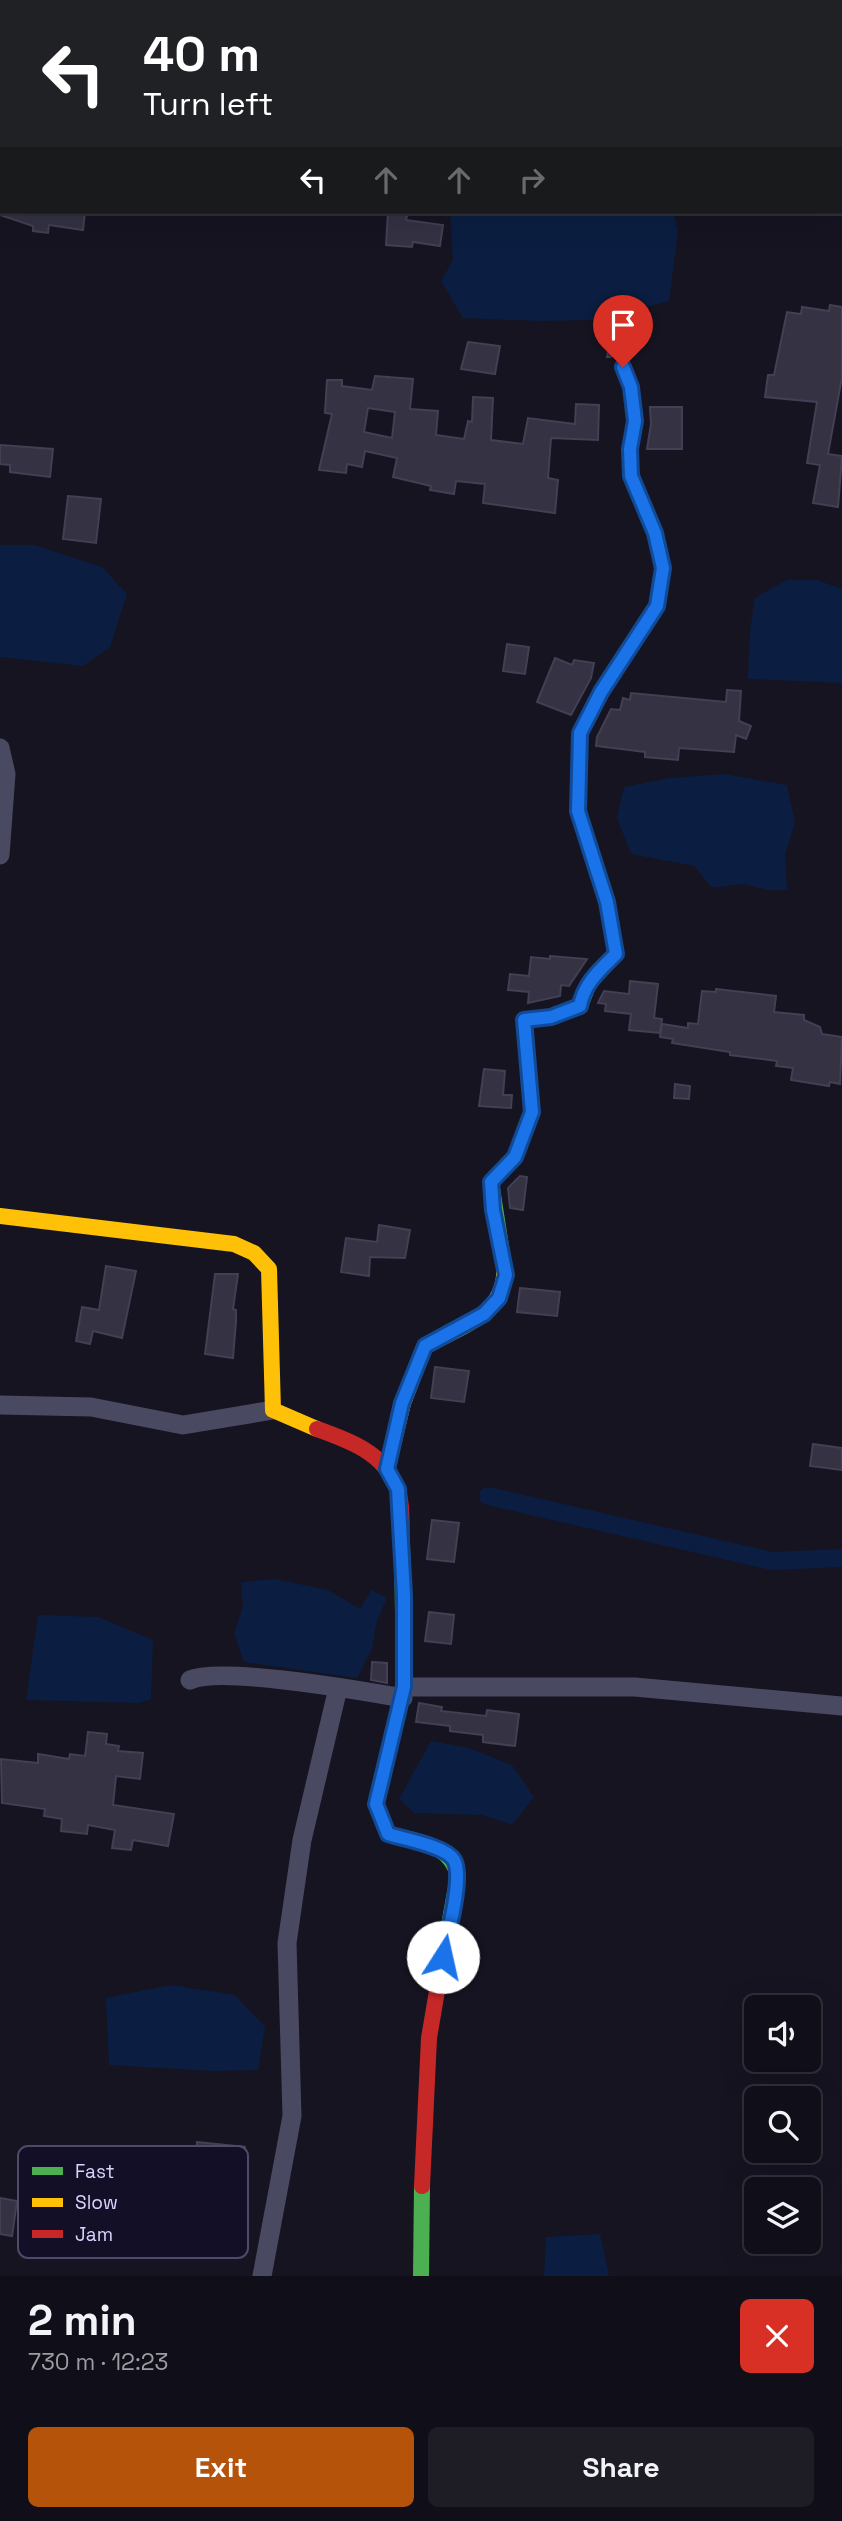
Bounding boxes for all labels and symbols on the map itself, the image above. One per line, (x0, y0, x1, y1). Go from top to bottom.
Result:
pin (593, 295, 653, 367)
position arrow (406, 1920, 480, 1994)
legend (18, 2146, 248, 2258)
text: Fast (75, 2159, 115, 2184)
text: Slow (75, 2190, 118, 2215)
text: Jam (75, 2222, 113, 2247)

